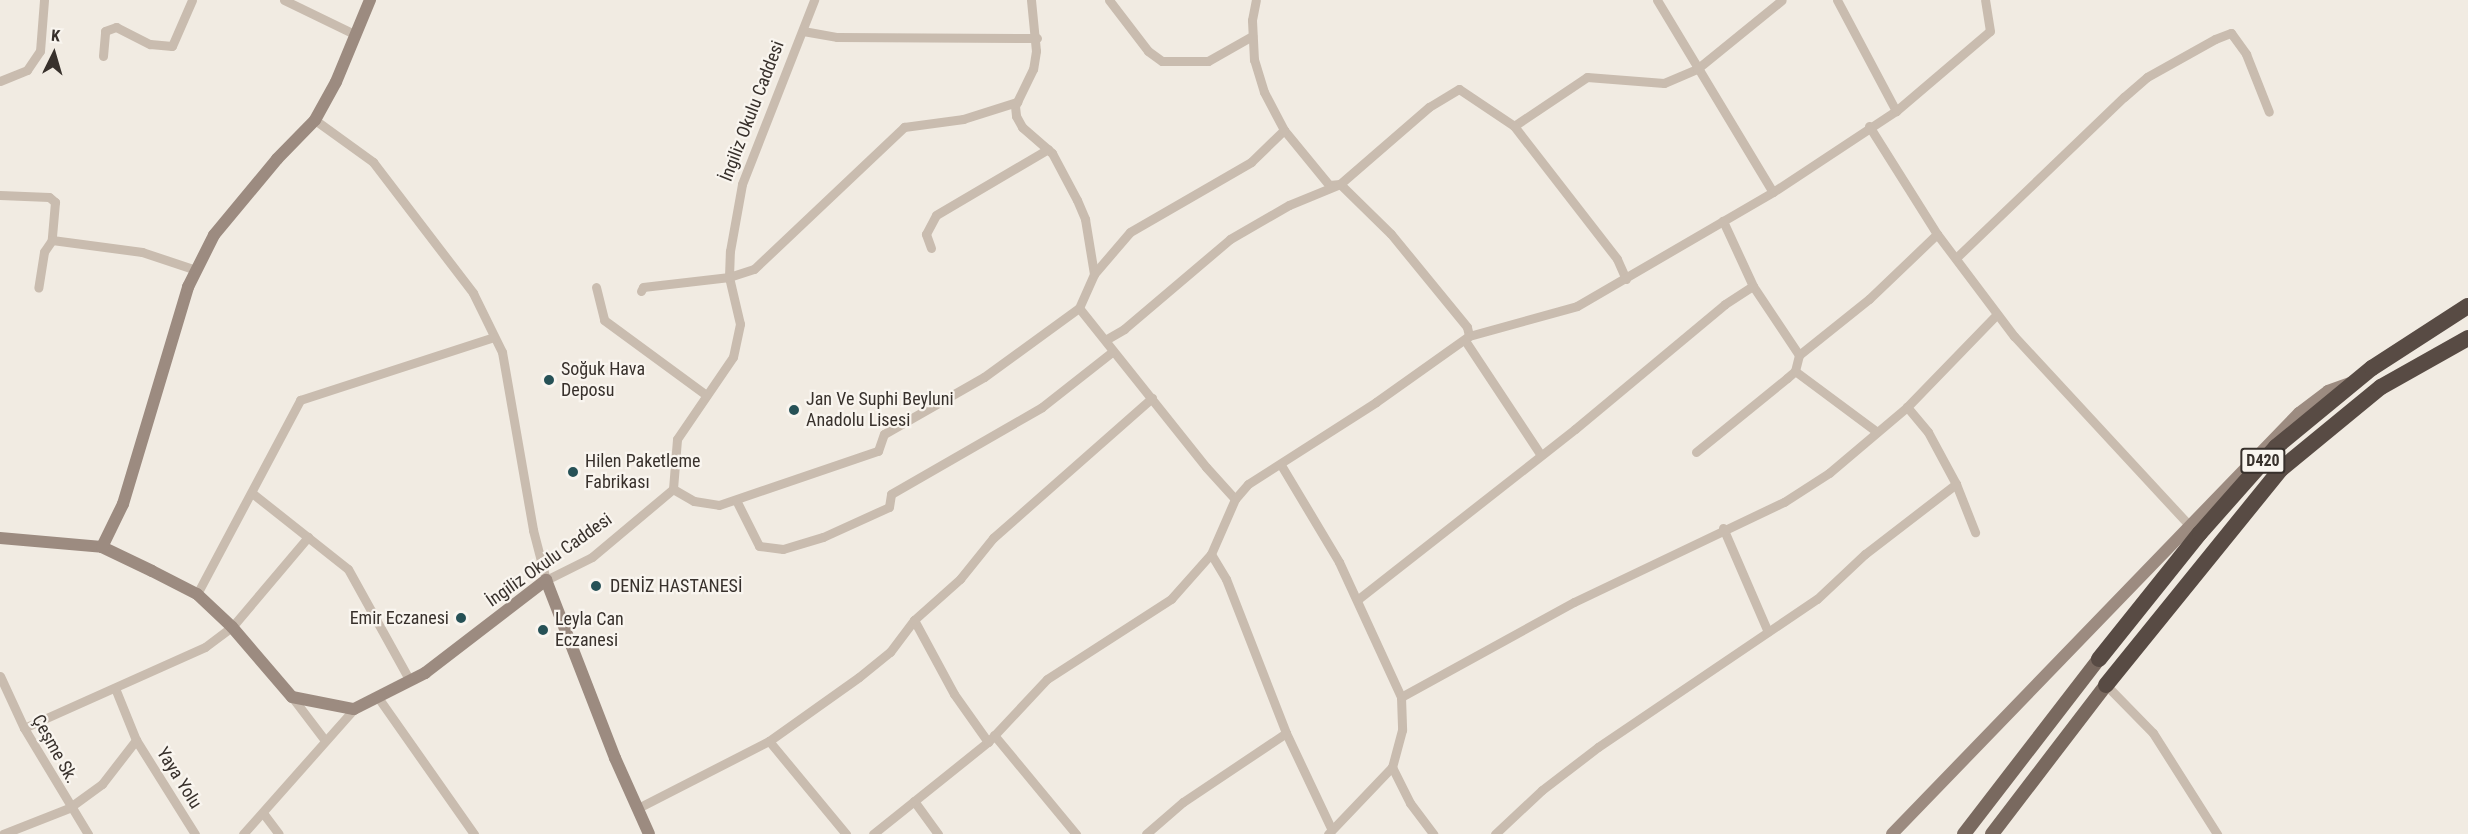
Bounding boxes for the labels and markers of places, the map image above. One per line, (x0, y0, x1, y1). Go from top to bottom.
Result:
place label: Soğuk Hava Deposu (561, 359, 645, 401)
marker: Soğuk Hava Deposu (542, 373, 556, 387)
place label: Jan Ve Suphi Beyluni Anadolu Lisesi (806, 389, 954, 432)
marker: Jan Ve Suphi Beyluni Anadolu Lisesi (787, 403, 801, 417)
place label: Hilen Paketleme Fabrikası (585, 451, 700, 494)
marker: Hilen Paketleme Fabrikası (566, 465, 580, 479)
place label: DENİZ HASTANESİ (610, 575, 742, 597)
marker: DENİZ HASTANESİ (587, 577, 605, 595)
place label: Emir Eczanesi (350, 607, 449, 629)
place label: Leyla Can Eczanesi (555, 609, 624, 652)
marker: Emir Eczanesi (454, 611, 468, 625)
marker: Leyla Can Eczanesi (536, 623, 550, 637)

